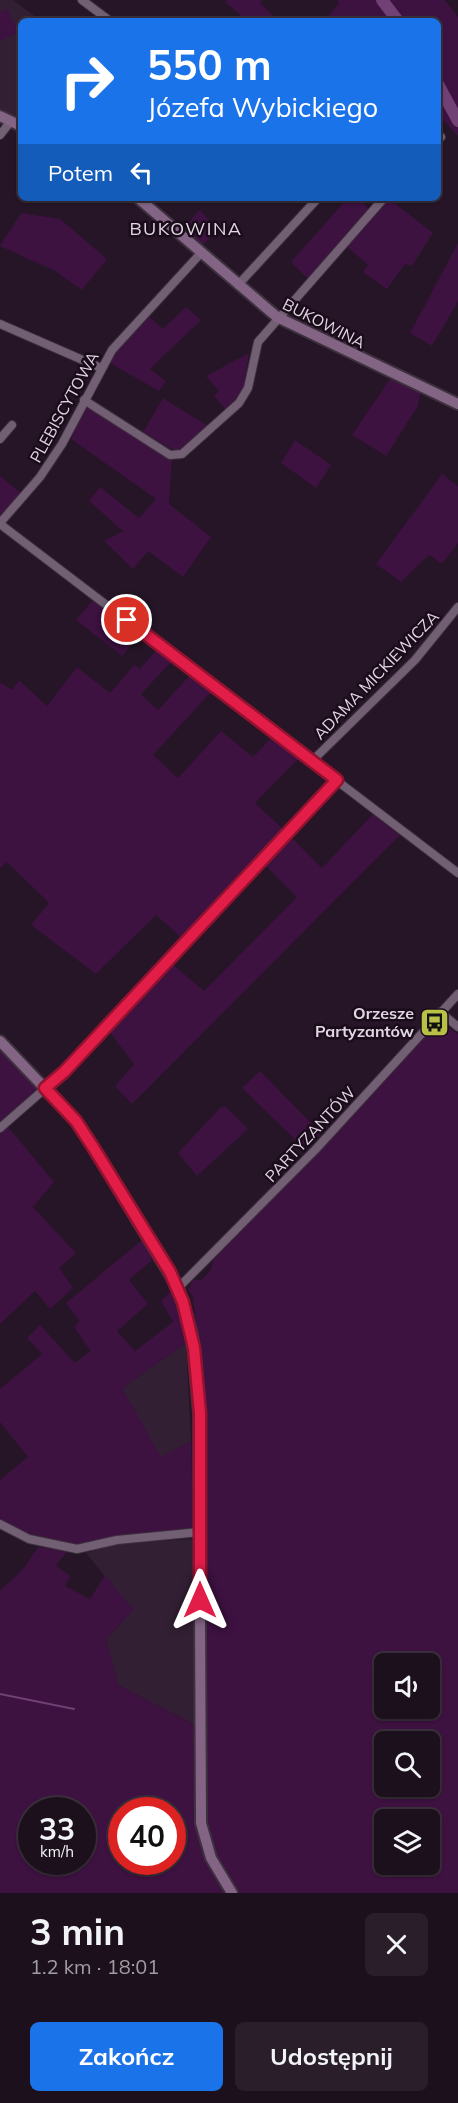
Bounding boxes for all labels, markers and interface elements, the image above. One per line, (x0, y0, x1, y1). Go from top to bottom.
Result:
text: 550 m (147, 38, 272, 91)
icon: right (48, 42, 126, 120)
text: Józefa Wybickiego (147, 90, 378, 124)
icon: left (125, 156, 158, 189)
text: Potem (48, 159, 113, 187)
district label: BUKOWINA (129, 217, 243, 240)
street label: BUKOWINA (279, 294, 369, 352)
street label: PLEBISCYTOWA (25, 348, 103, 466)
pin (101, 594, 152, 645)
icon: arrive (110, 603, 143, 636)
street label: ADAMA MICKIEWICZA (309, 606, 443, 744)
place label: Orzesze Partyzantów (315, 1003, 414, 1041)
bus stop icon: Orzesze Partyzantów (419, 1006, 451, 1038)
street label: PARTYZANTÓW (261, 1082, 359, 1186)
position arrow (168, 1568, 232, 1632)
map controls (374, 1653, 440, 1875)
button: sound (374, 1653, 440, 1719)
button: search (374, 1731, 440, 1797)
speed limit sign: 40 (108, 1797, 186, 1875)
button: layers (374, 1809, 440, 1875)
text: 33 (39, 1810, 75, 1848)
text: km/h (40, 1842, 74, 1861)
text: 3 min (30, 1909, 125, 1954)
button: close (365, 1913, 428, 1976)
text: 1.2 km · 18:01 (30, 1954, 159, 1979)
button: Zakończ (30, 2022, 223, 2091)
button: Udostępnij (235, 2022, 428, 2091)

